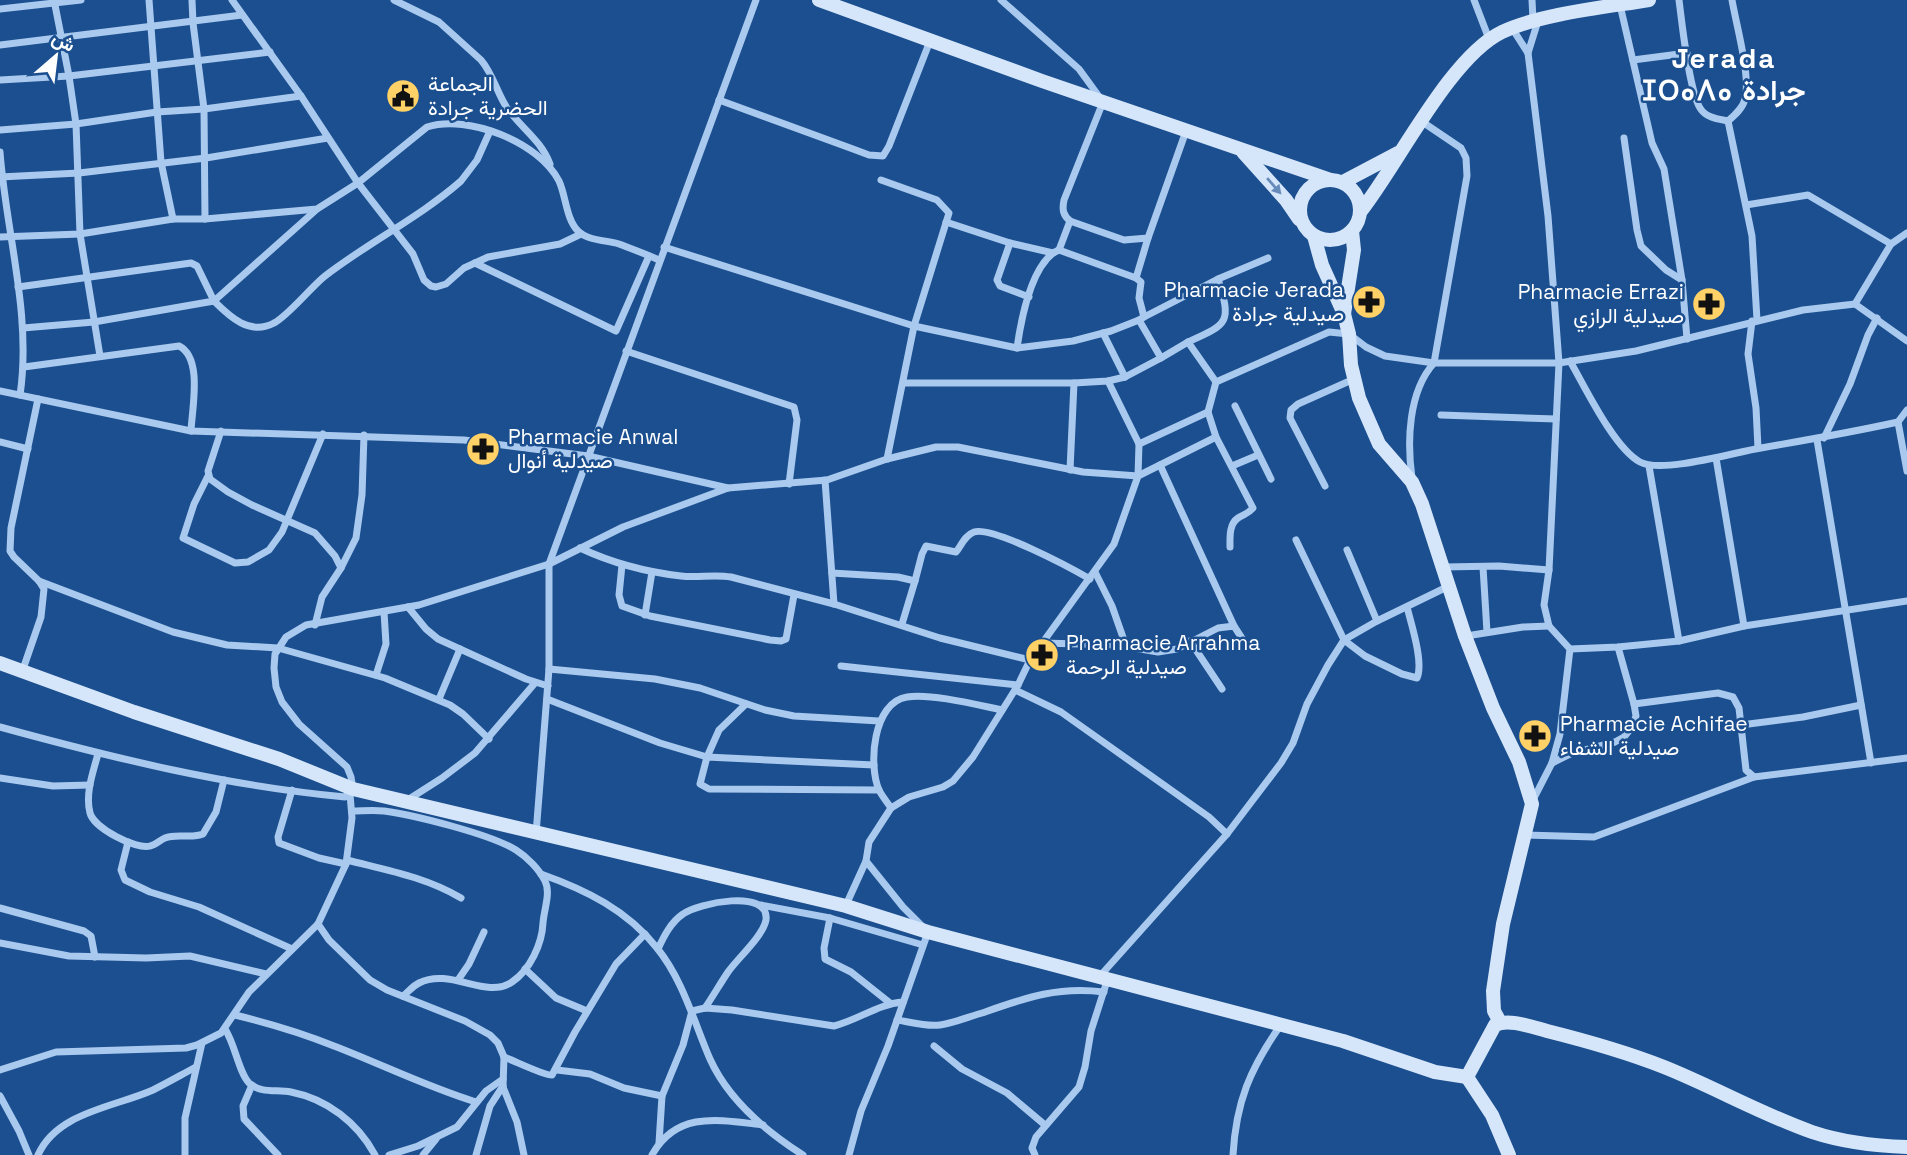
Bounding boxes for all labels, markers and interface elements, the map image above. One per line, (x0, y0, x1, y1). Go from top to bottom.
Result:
north arrow (21, 21, 91, 91)
text: ش (48, 25, 80, 58)
district label: Jerada ⵊⵔⴰⴷⴰ جرادة (1642, 40, 1806, 108)
place label: الجماعة الحضرية جرادة (428, 70, 548, 121)
public building icon: الجماعة الحضرية جرادة (384, 77, 422, 115)
one-way arrow (1266, 178, 1281, 195)
place label: Pharmacie Jerada صيدلية جرادة (1164, 276, 1344, 327)
place label: Pharmacie Errazi صيدلية الرازي (1518, 278, 1684, 333)
pharmacy icon: Pharmacie Jerada صيدلية جرادة (1350, 283, 1388, 321)
pharmacy icon: Pharmacie Errazi صيدلية الرازي (1690, 285, 1728, 323)
place label: Pharmacie Anwal صيدلية أنوال (508, 423, 678, 474)
pharmacy icon: Pharmacie Anwal صيدلية أنوال (464, 430, 502, 468)
place label: Pharmacie Arrahma صيدلية الرحمة (1066, 629, 1260, 680)
pharmacy icon: Pharmacie Arrahma صيدلية الرحمة (1023, 636, 1061, 674)
place label: Pharmacie Achifae صيدلية الشفاء (1560, 710, 1748, 761)
pharmacy icon: Pharmacie Achifae صيدلية الشفاء (1516, 717, 1554, 755)

